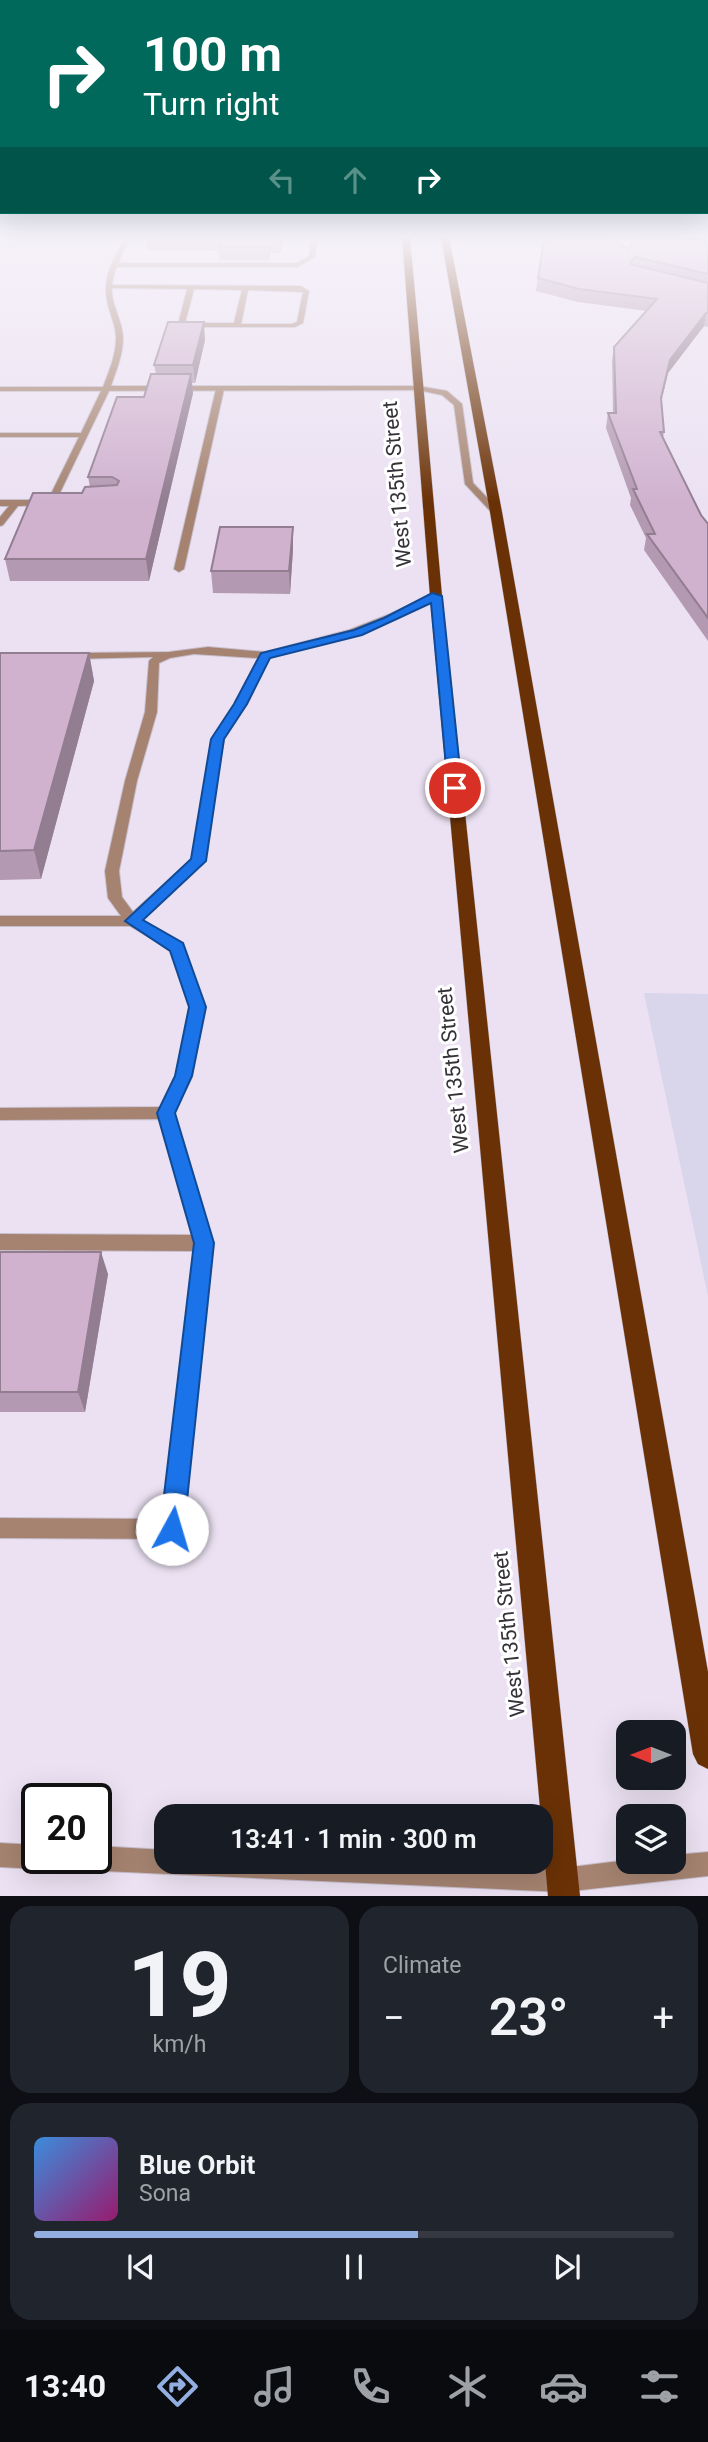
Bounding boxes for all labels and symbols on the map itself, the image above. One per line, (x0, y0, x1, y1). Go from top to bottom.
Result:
street label: West 135th Street (378, 400, 416, 568)
pin (425, 758, 485, 818)
street label: West 135th Street (432, 986, 474, 1154)
position arrow (135, 1492, 209, 1566)
street label: West 135th Street (488, 1550, 530, 1718)
north arrow (616, 1720, 686, 1790)
speed limit sign: 20 (21, 1783, 112, 1874)

